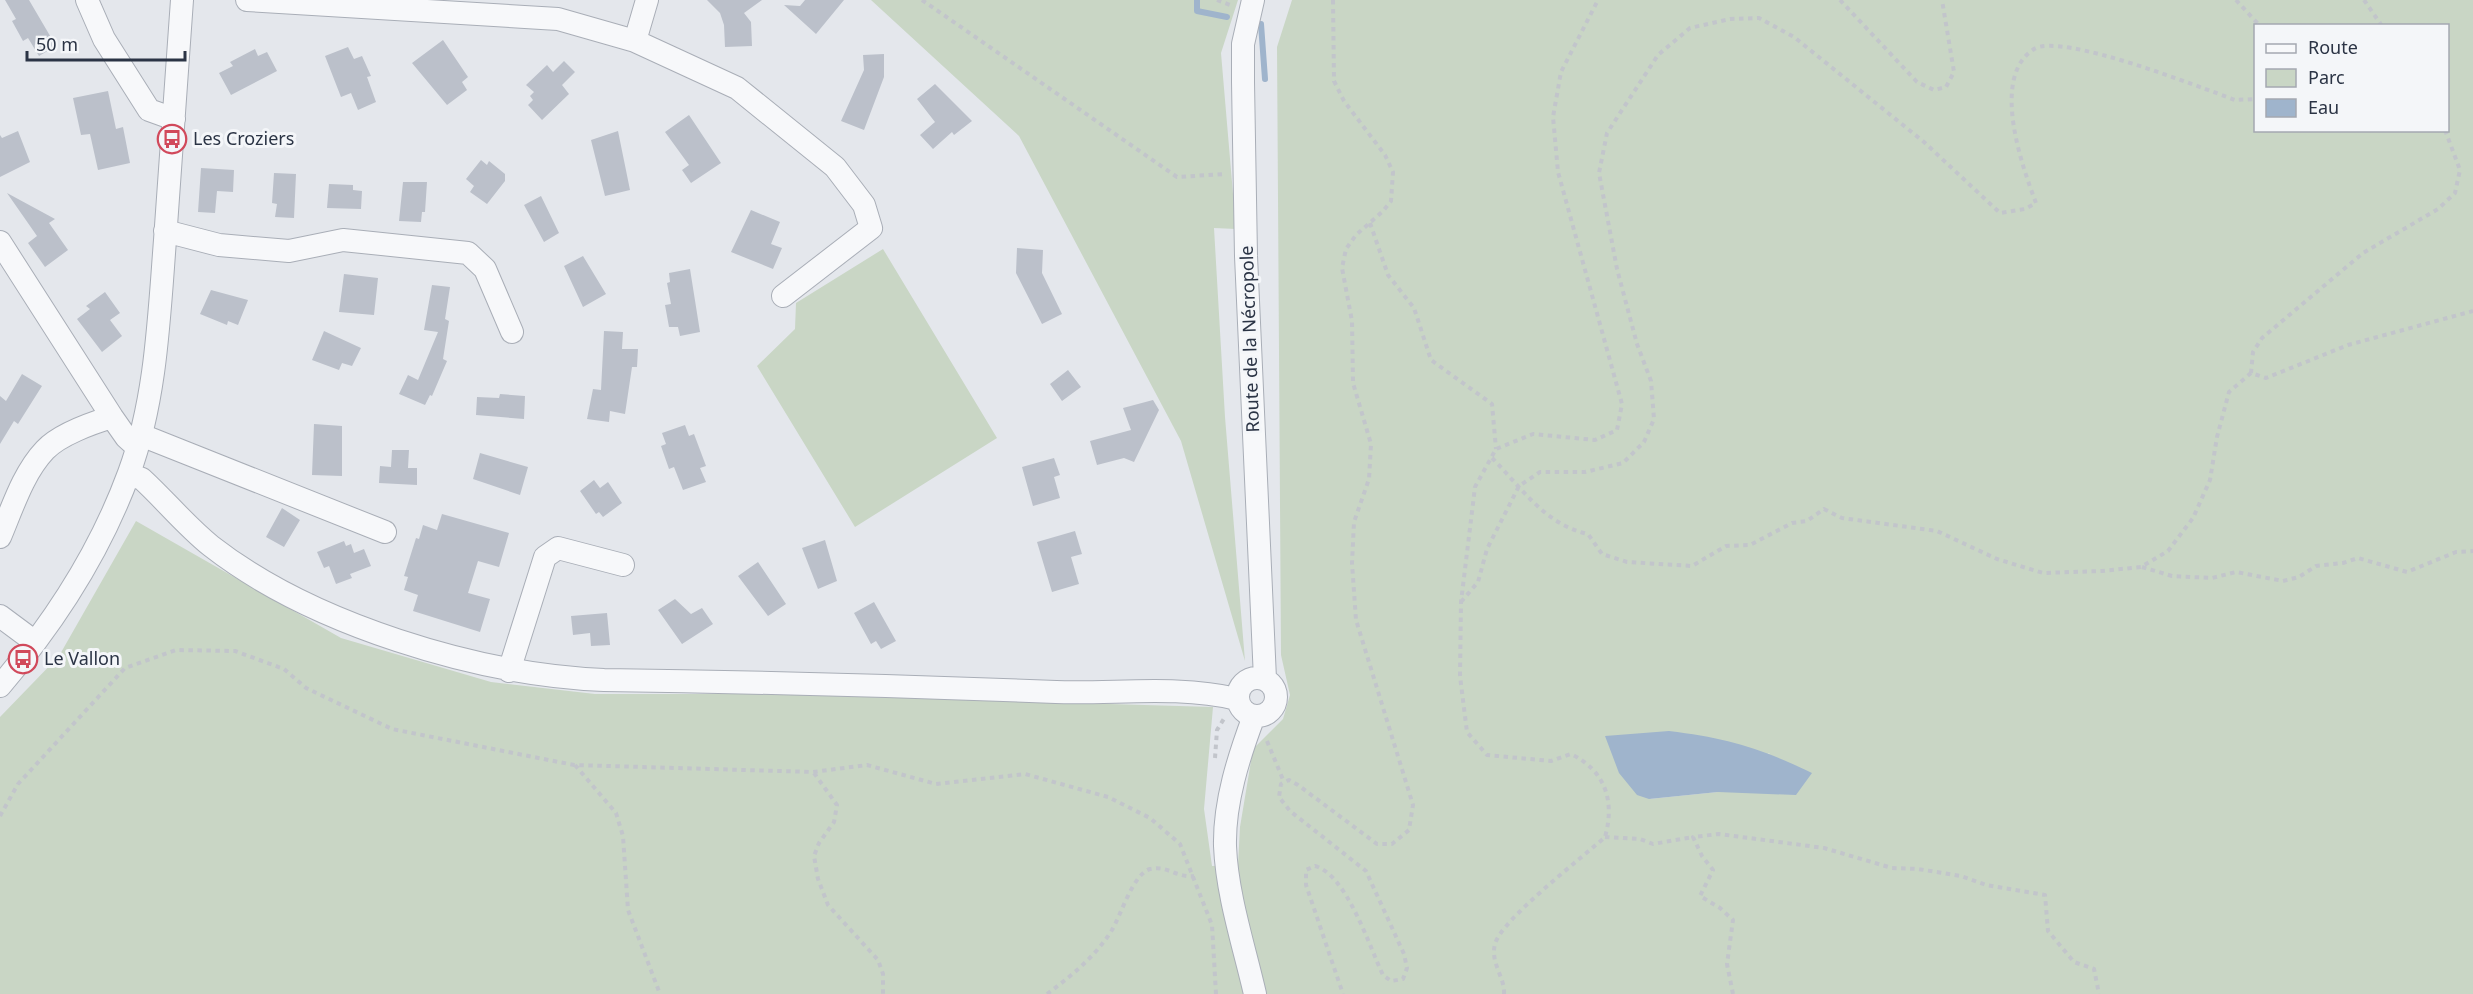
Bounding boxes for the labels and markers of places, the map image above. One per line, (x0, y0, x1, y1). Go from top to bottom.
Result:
bus stop icon: Les Croziers (156, 123, 188, 155)
place label: Les Croziers (193, 126, 294, 150)
bus stop icon: Le Vallon (7, 643, 39, 675)
place label: Le Vallon (44, 646, 120, 670)

